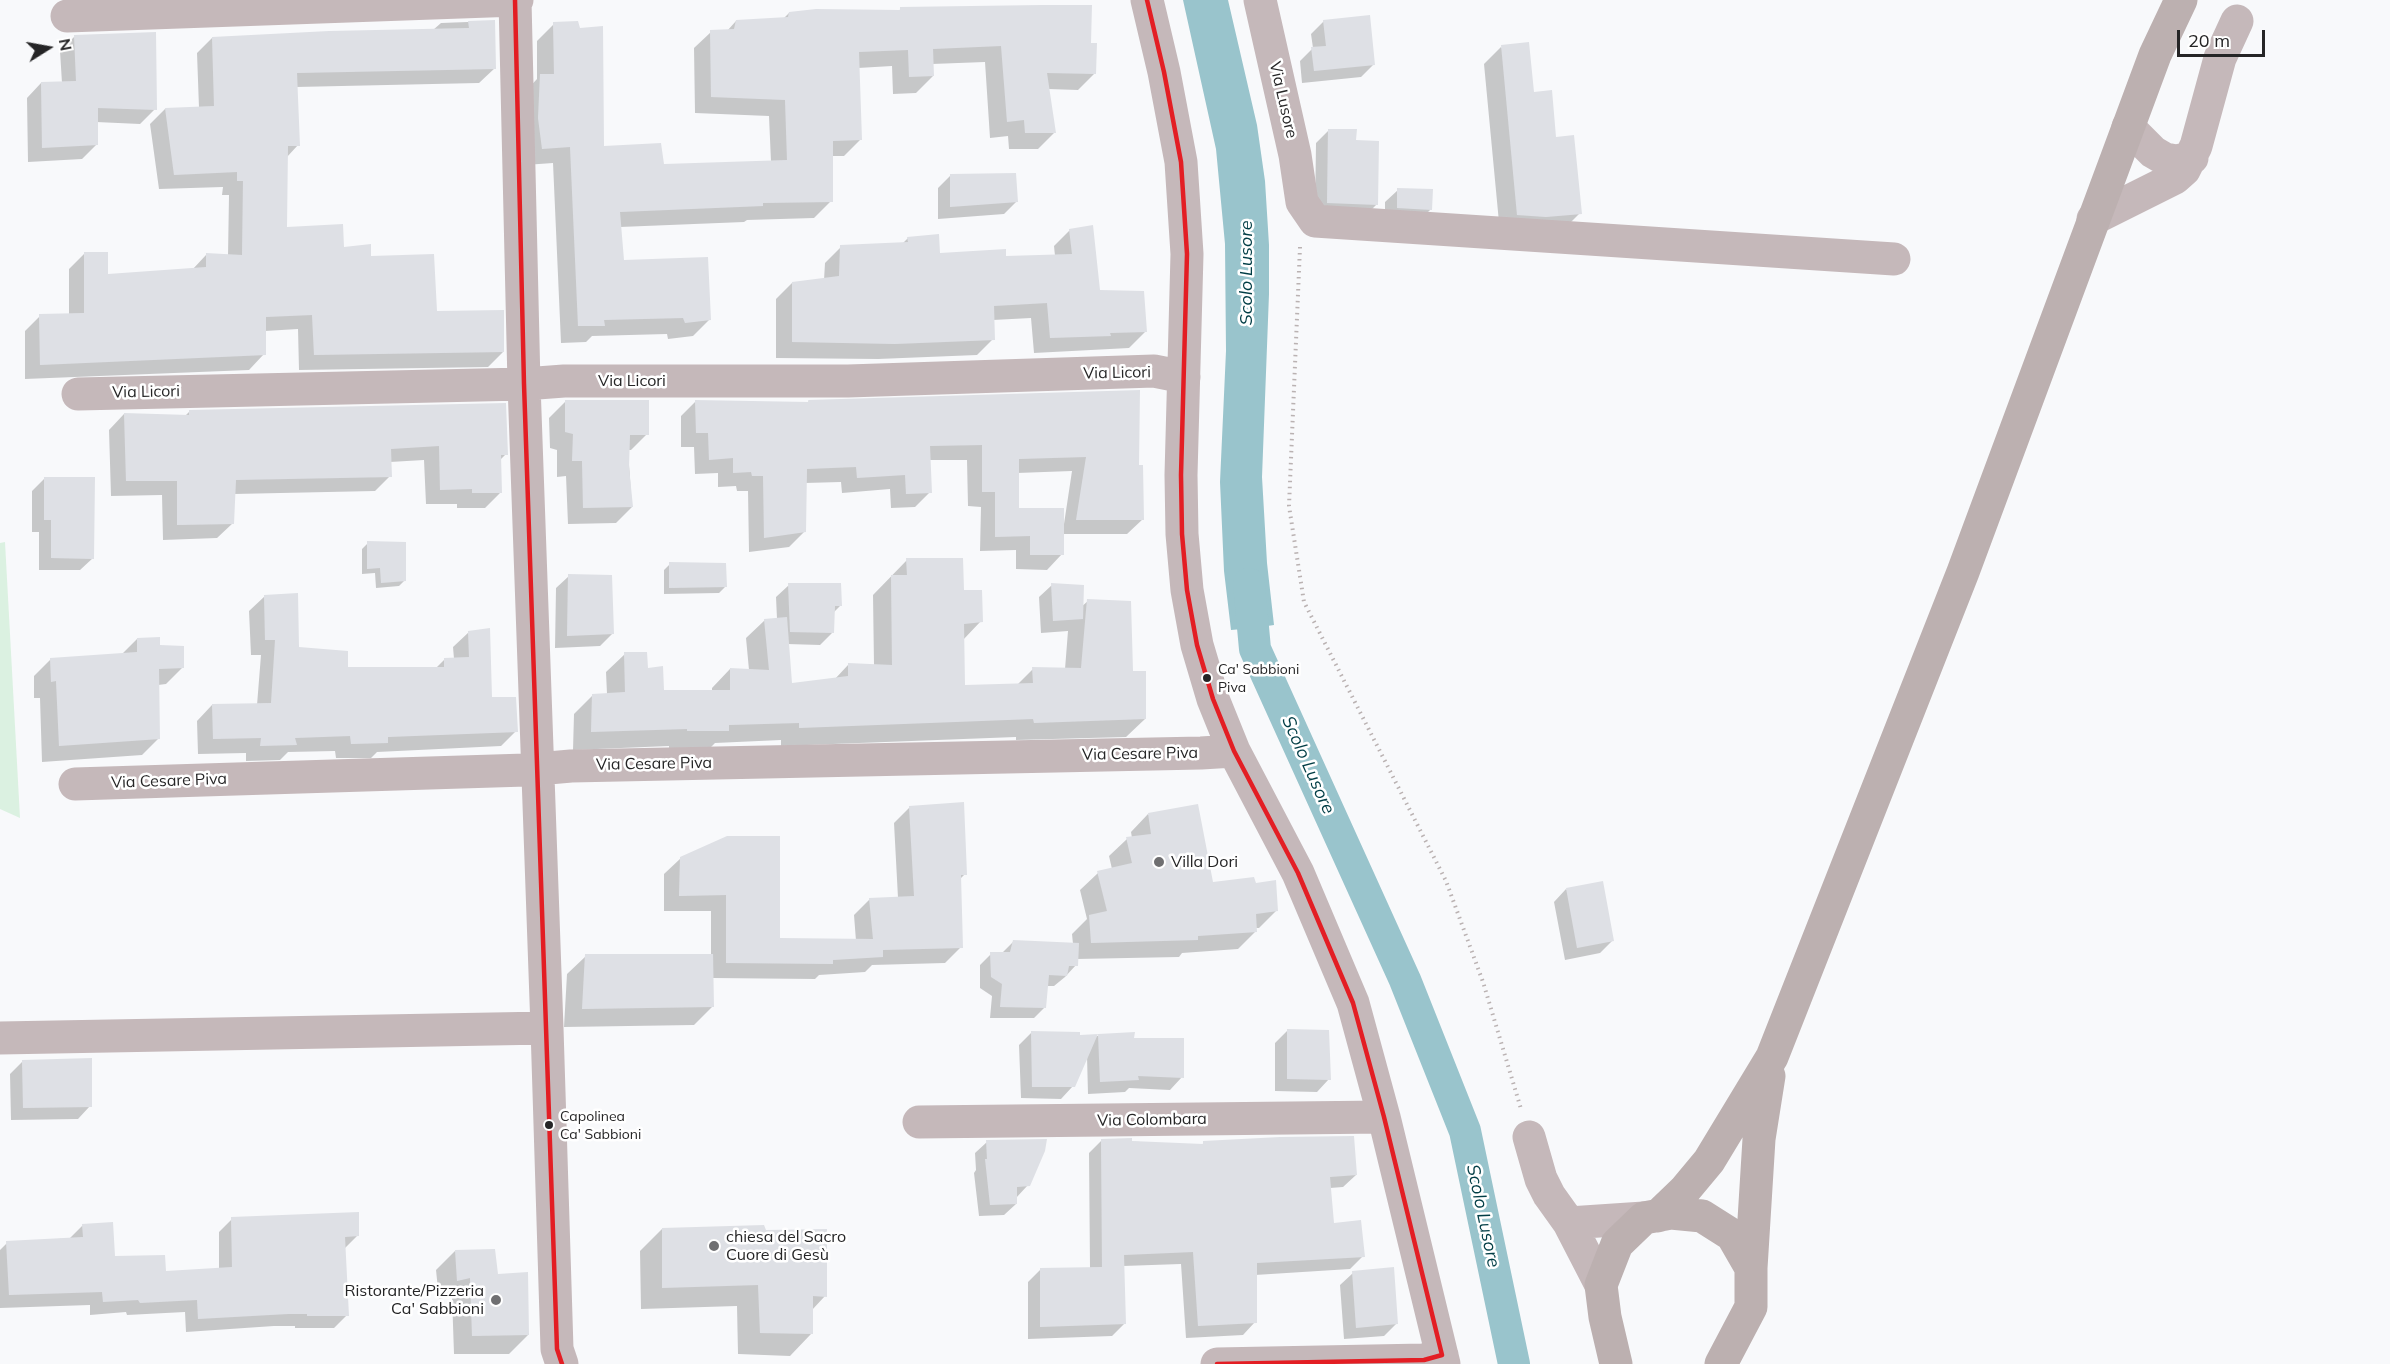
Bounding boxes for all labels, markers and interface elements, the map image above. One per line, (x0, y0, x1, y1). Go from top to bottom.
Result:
north arrow (18, 18, 78, 78)
scale bar (2180, 18, 2268, 56)
text: 20 m (2188, 29, 2230, 52)
text: N (55, 37, 77, 52)
street label: Via Lusore (1265, 60, 1301, 140)
water label: Scolo Lusore (1236, 221, 1258, 325)
street label: Via Licori (1083, 363, 1151, 383)
street label: Via Licori (598, 371, 666, 391)
street label: Via Licori (112, 382, 180, 402)
place label: Ca' Sabbioni Piva (1218, 662, 1299, 694)
marker: Ca' Sabbioni Piva (1201, 672, 1213, 684)
water label: Scolo Lusore (1277, 713, 1339, 817)
street label: Via Cesare Piva (1082, 743, 1198, 765)
street label: Via Cesare Piva (596, 753, 712, 775)
street label: Via Cesare Piva (111, 769, 227, 793)
place label: Villa Dori (1171, 852, 1238, 872)
marker: Villa Dori (1152, 855, 1166, 869)
place label: Capolinea Ca' Sabbioni (560, 1109, 641, 1142)
street label: Via Colombara (1097, 1109, 1207, 1131)
marker: Capolinea Ca' Sabbioni (543, 1119, 555, 1131)
water label: Scolo Lusore (1462, 1162, 1504, 1270)
place label: chiesa del Sacro Cuore di Gesù (726, 1227, 846, 1265)
marker: chiesa del Sacro Cuore di Gesù (707, 1239, 721, 1253)
place label: Ristorante/Pizzeria Ca' Sabbioni (344, 1281, 484, 1319)
marker: Ristorante/Pizzeria Ca' Sabbioni (489, 1293, 503, 1307)

